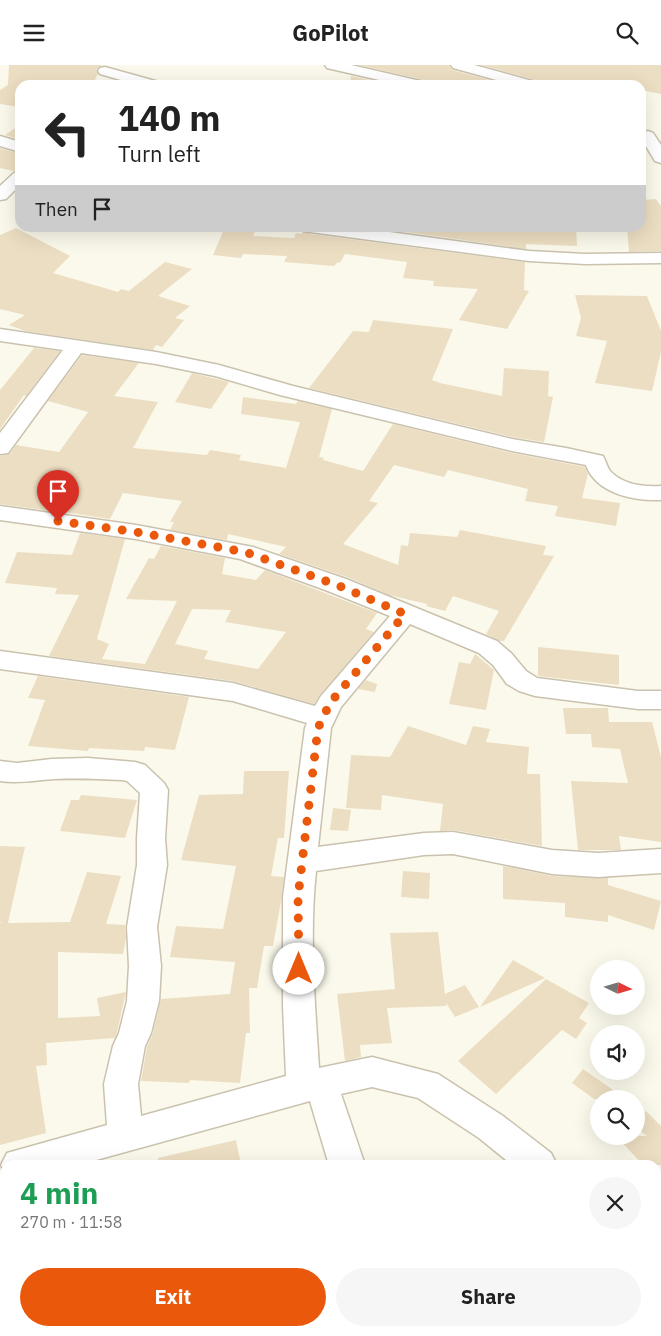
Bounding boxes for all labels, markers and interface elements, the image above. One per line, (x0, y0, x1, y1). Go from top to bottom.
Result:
text: GoPilot (292, 18, 369, 47)
icon: menu (20, 19, 48, 47)
icon: search (613, 19, 641, 47)
text: 140 m (118, 95, 221, 141)
icon: left (35, 100, 100, 165)
text: Turn left (118, 139, 201, 168)
icon: arrive (88, 195, 116, 223)
text: Then (35, 197, 78, 221)
pin (37, 470, 79, 521)
icon: arrive (44, 477, 72, 505)
position arrow (272, 942, 324, 994)
north arrow (590, 960, 645, 1015)
map controls (590, 960, 645, 1145)
button: sound (590, 1025, 645, 1080)
button: search (590, 1090, 645, 1145)
text: 4 min (20, 1173, 98, 1212)
button: close (589, 1177, 641, 1229)
text: 270 m · 11:58 (20, 1212, 122, 1232)
button: Exit (20, 1268, 326, 1326)
button: Share (336, 1268, 641, 1326)

